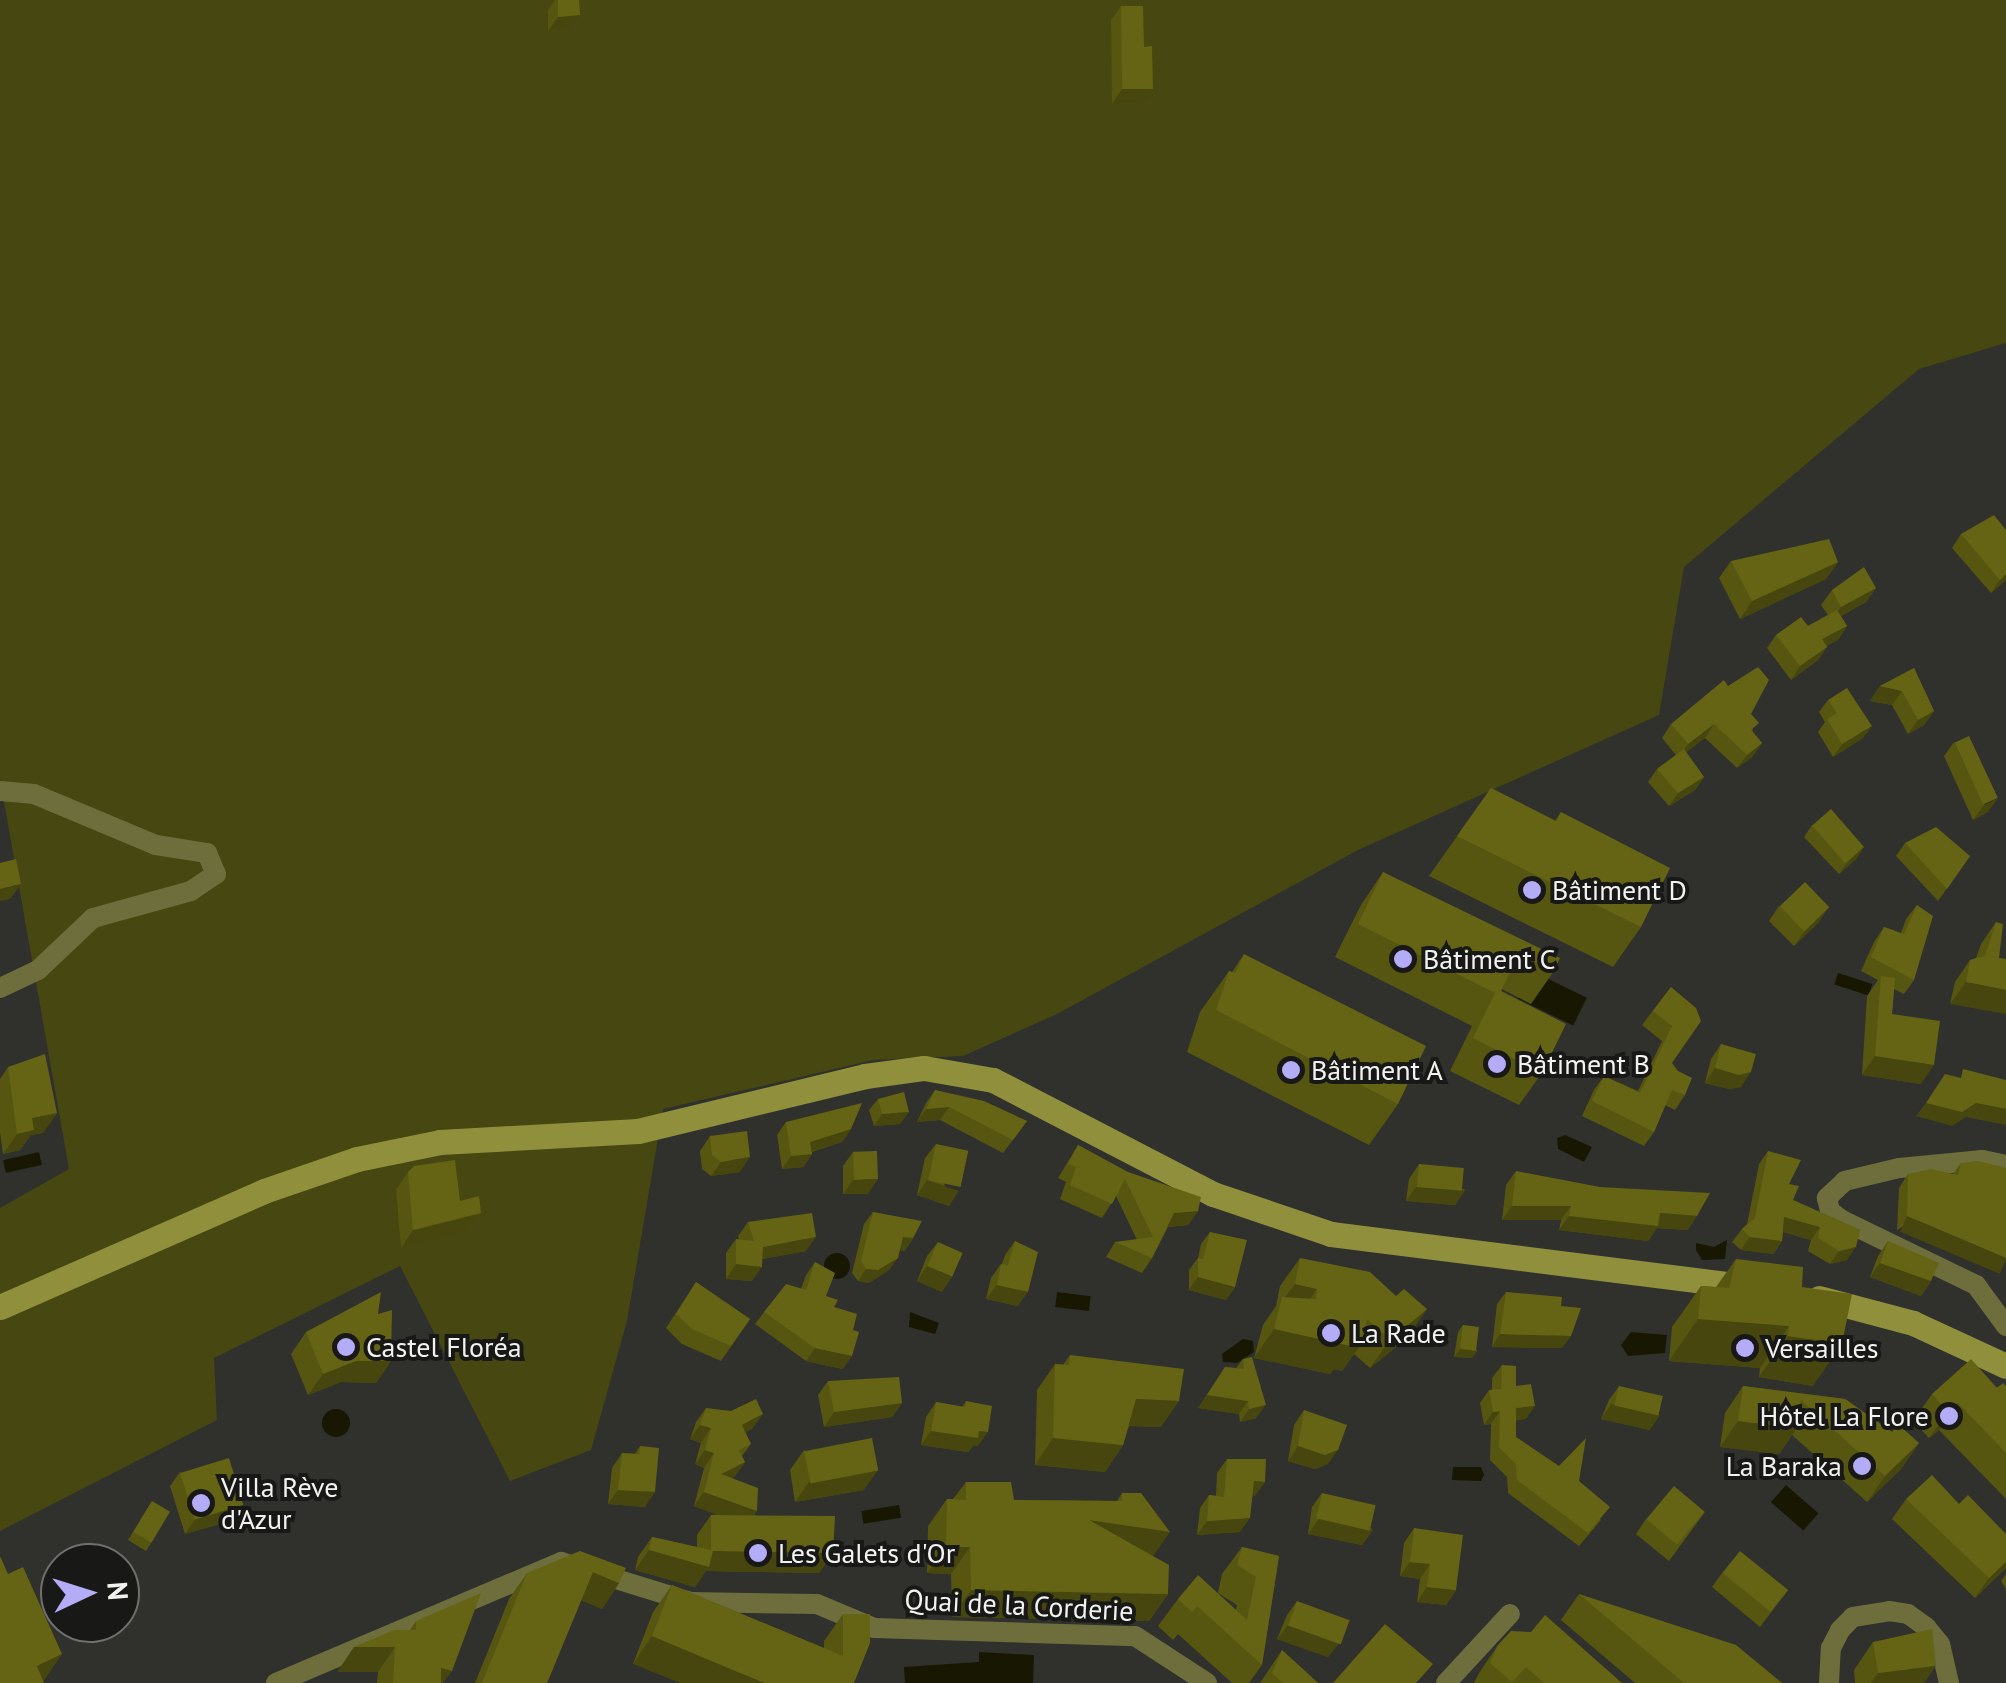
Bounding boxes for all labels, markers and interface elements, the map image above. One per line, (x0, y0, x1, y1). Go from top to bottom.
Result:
place label: Bâtiment D (1552, 873, 1687, 907)
marker: Bâtiment D (1521, 879, 1543, 901)
place label: Bâtiment C (1423, 942, 1555, 976)
marker: Bâtiment C (1392, 948, 1414, 970)
place label: Bâtiment B (1517, 1047, 1650, 1081)
place label: Bâtiment A (1311, 1053, 1444, 1087)
marker: Bâtiment B (1486, 1053, 1508, 1075)
marker: Bâtiment A (1280, 1059, 1302, 1081)
place label: La Rade (1351, 1316, 1446, 1350)
marker: La Rade (1320, 1322, 1342, 1344)
place label: Castel Floréa (366, 1330, 522, 1364)
place label: Versailles (1765, 1331, 1879, 1365)
marker: Castel Floréa (335, 1336, 357, 1358)
marker: Versailles (1734, 1337, 1756, 1359)
place label: Hôtel La Flore (1759, 1399, 1929, 1433)
marker: Hôtel La Flore (1938, 1405, 1960, 1427)
place label: La Baraka (1726, 1449, 1842, 1483)
marker: La Baraka (1851, 1455, 1873, 1477)
place label: Villa Rève d'Azur (221, 1470, 338, 1536)
marker: Villa Rève d'Azur (190, 1492, 212, 1514)
place label: Les Galets d'Or (778, 1536, 955, 1570)
marker: Les Galets d'Or (747, 1542, 769, 1564)
north arrow (40, 1543, 140, 1643)
text: N (99, 1581, 138, 1601)
street label: Quai de la Corderie (904, 1582, 1134, 1628)

